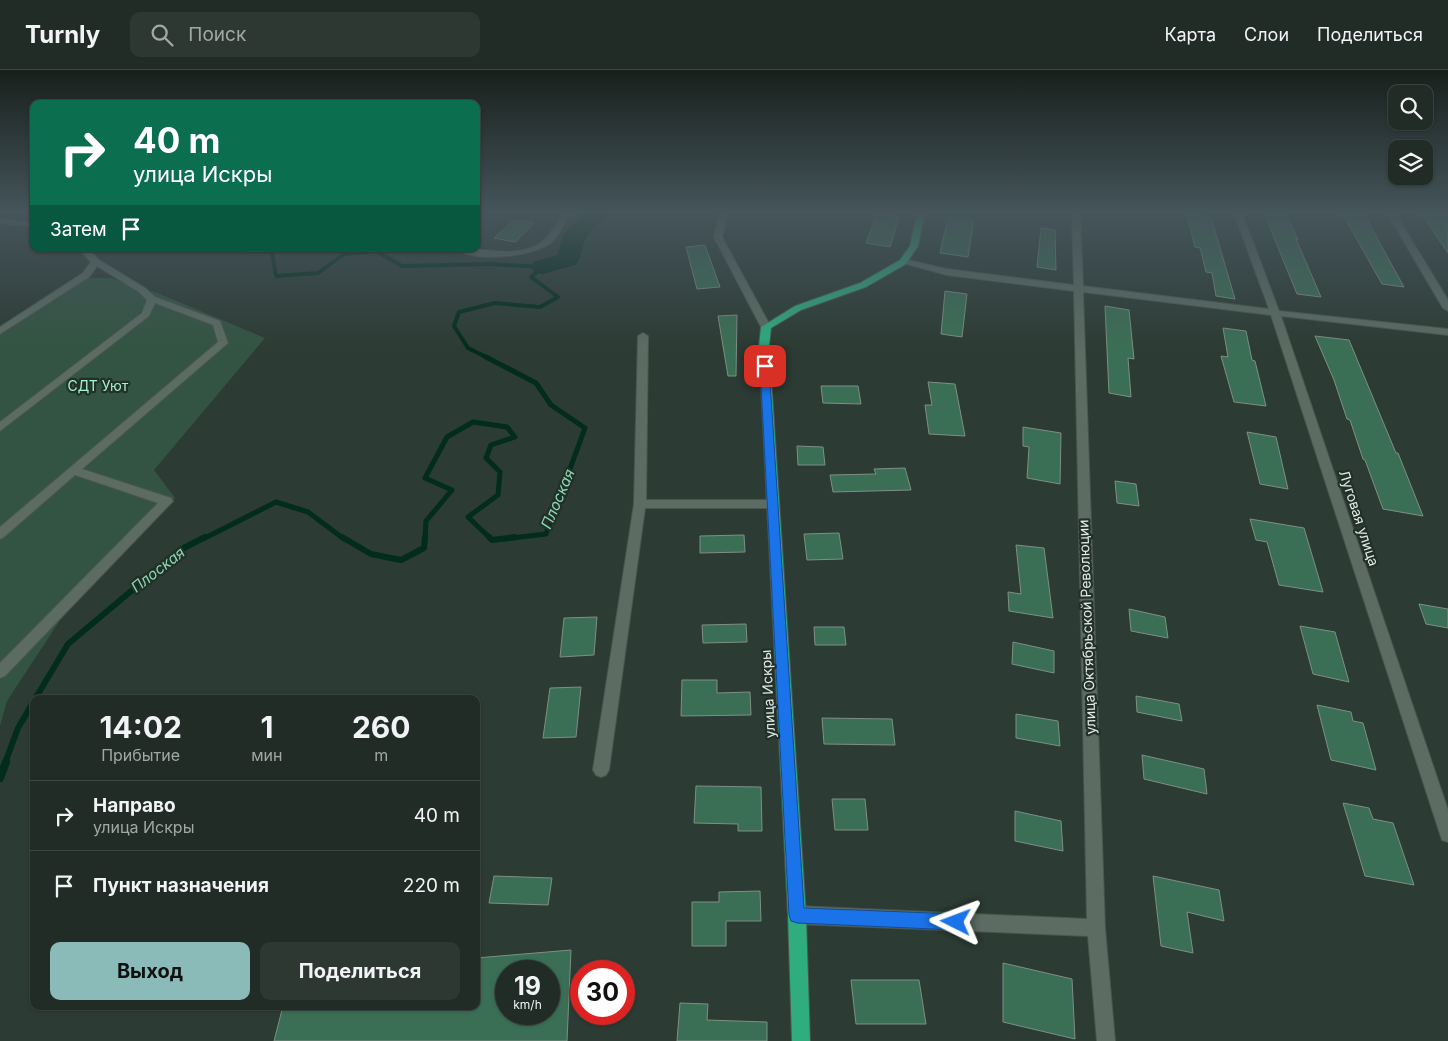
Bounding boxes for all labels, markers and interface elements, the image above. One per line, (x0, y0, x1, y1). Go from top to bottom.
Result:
search box (130, 12, 480, 57)
text: Turnly (25, 20, 100, 49)
icon: search (148, 21, 176, 49)
text: Поиск (188, 23, 246, 46)
text: Карта (1164, 24, 1216, 45)
text: Слои (1244, 24, 1289, 45)
text: Поделиться (1317, 24, 1423, 45)
map controls (1388, 85, 1433, 185)
button: search (1388, 85, 1433, 130)
text: 40 m (133, 119, 221, 161)
icon: right (50, 120, 115, 185)
button: layers (1388, 140, 1433, 185)
text: улица Искры (133, 161, 272, 187)
icon: arrive (117, 215, 145, 243)
text: Затем (50, 218, 107, 241)
pin (744, 345, 786, 387)
icon: arrive (751, 352, 779, 380)
park label: СДТ Уют (68, 377, 129, 394)
water label: Плоская (536, 466, 579, 532)
street label: Луговая улица (1336, 468, 1383, 568)
street label: улица Октябрьской Революции (1074, 519, 1099, 735)
water label: Плоская (127, 543, 188, 596)
street label: улица Искры (757, 649, 778, 739)
text: 14:02 (99, 709, 182, 745)
text: 1 (260, 709, 273, 745)
text: 260 (352, 709, 411, 745)
text: Прибытие (101, 745, 180, 765)
text: мин (251, 745, 283, 765)
text: m (374, 745, 388, 765)
text: Направо (93, 794, 176, 817)
icon: right (50, 802, 78, 830)
text: 40 m (414, 804, 460, 827)
text: улица Искры (93, 817, 194, 837)
icon: arrive (50, 872, 78, 900)
text: Пункт назначения (93, 874, 269, 897)
text: 220 m (403, 874, 460, 897)
position arrow (929, 895, 981, 947)
button: Выход (50, 942, 250, 1000)
button: Поделиться (260, 942, 460, 1000)
speed limit sign: 30 (570, 960, 635, 1025)
text: 19 (514, 971, 541, 1001)
text: km/h (513, 997, 542, 1012)

